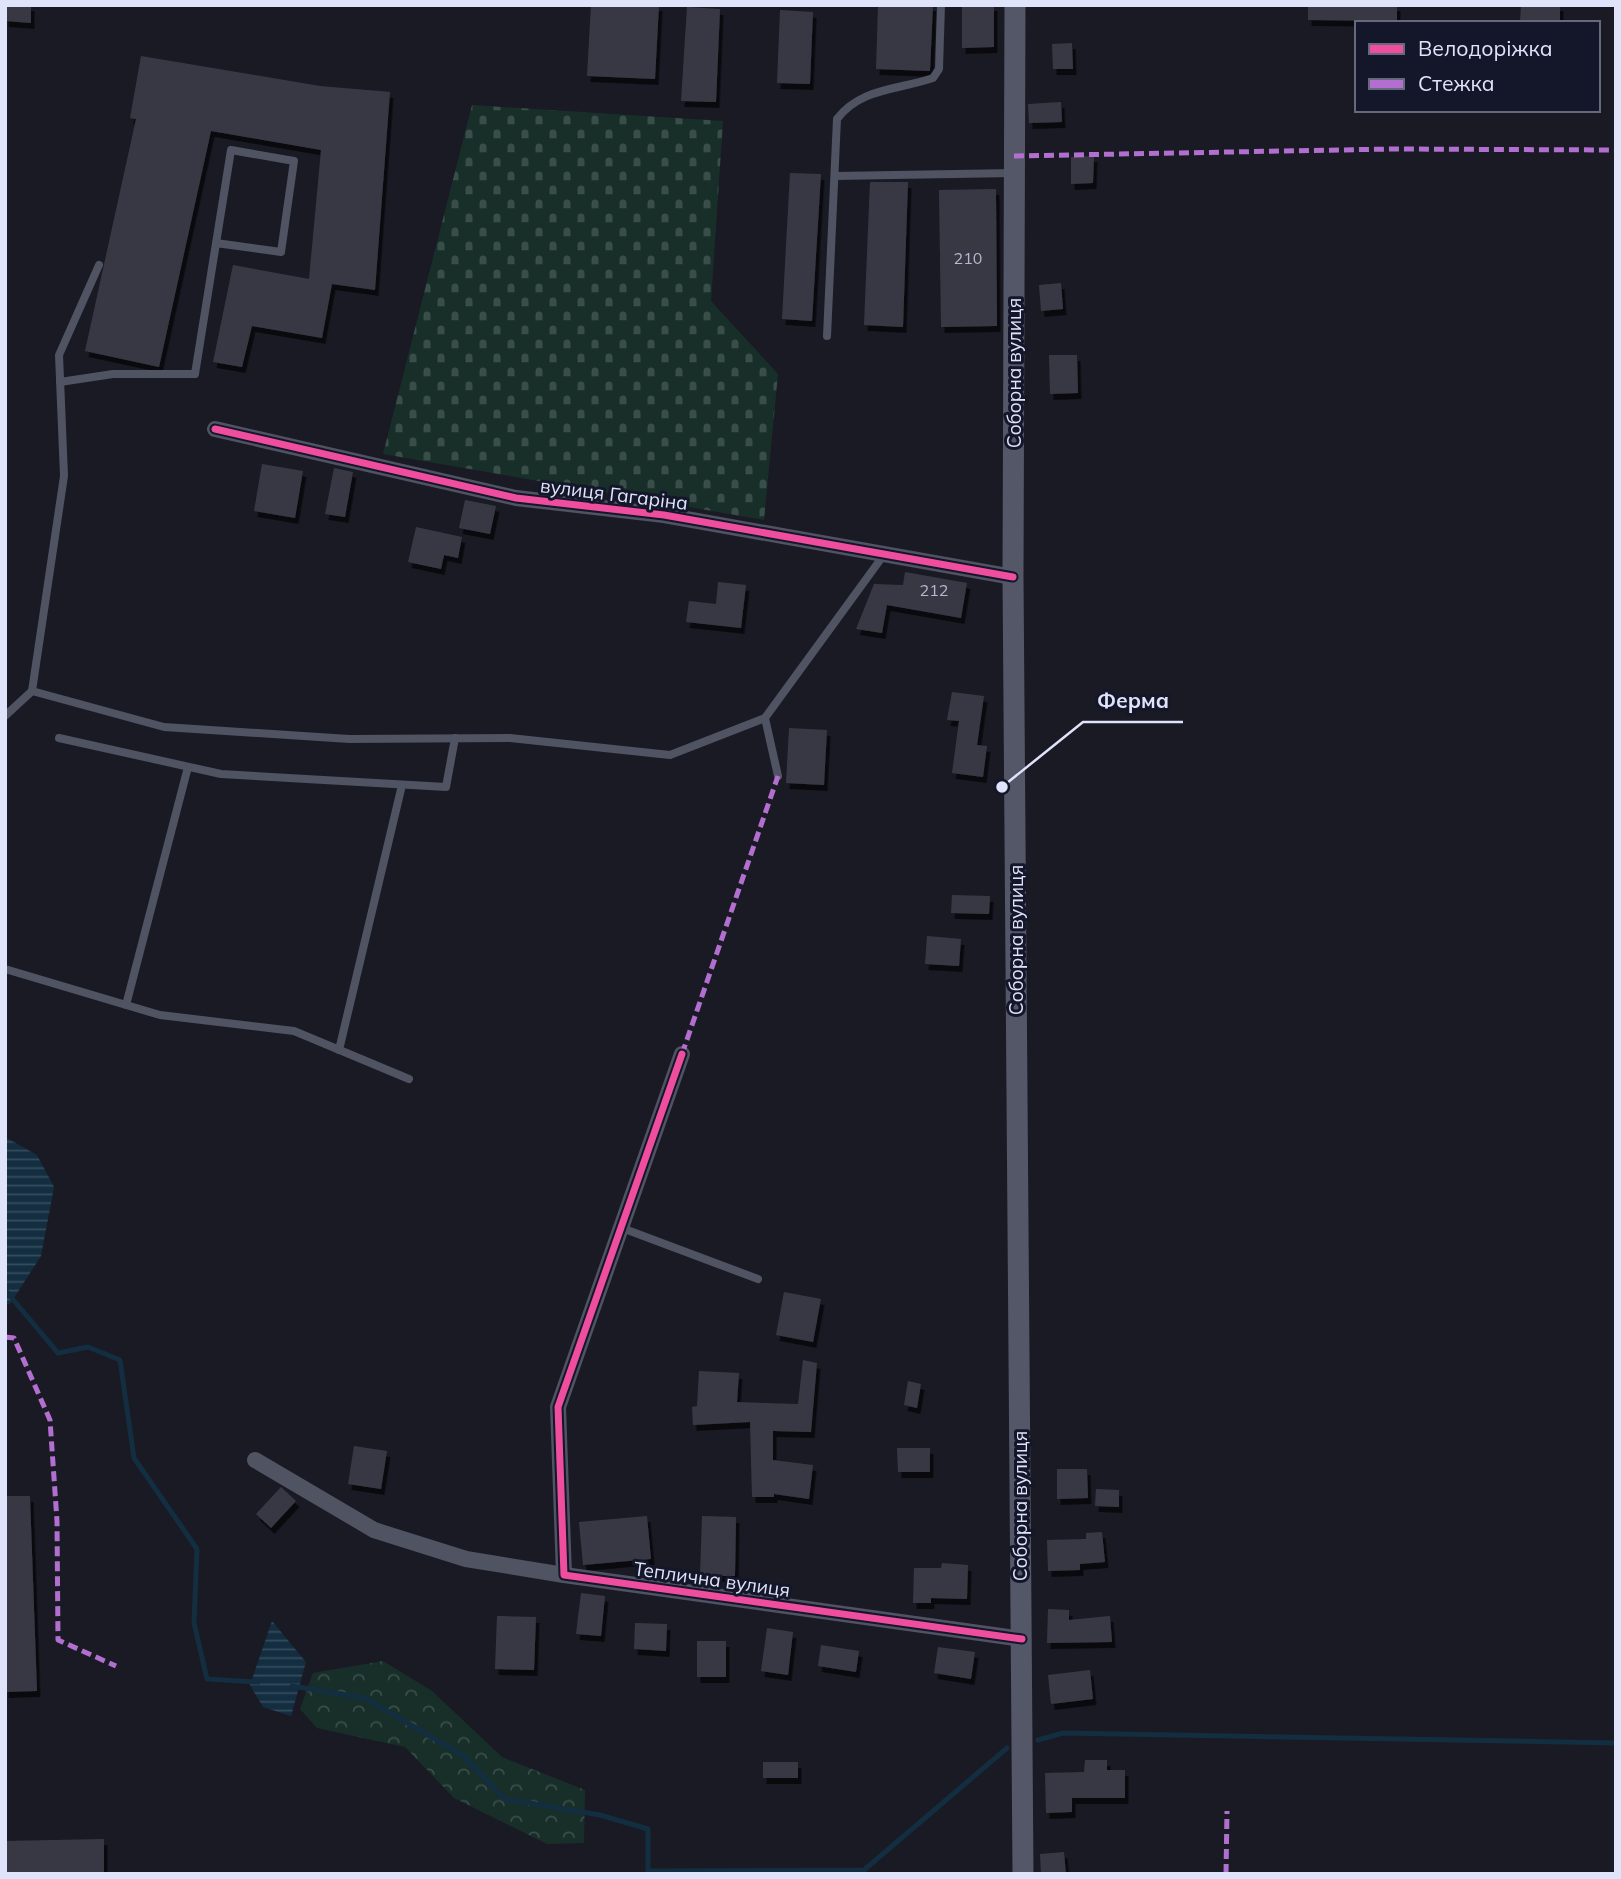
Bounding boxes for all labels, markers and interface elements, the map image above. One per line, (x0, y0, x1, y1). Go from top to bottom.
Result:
legend (1355, 21, 1600, 112)
text: Велодоріжка (1418, 35, 1553, 61)
text: Стежка (1418, 70, 1495, 96)
house number: 210 (954, 248, 982, 268)
street label: Соборна вулиця (1002, 298, 1026, 448)
street label: вулиця Гагаріна (539, 473, 689, 515)
house number: 212 (920, 580, 948, 600)
callout: Ферма (1083, 680, 1183, 722)
text: Ферма (1097, 687, 1169, 713)
street label: Соборна вулиця (1004, 865, 1028, 1015)
street label: Соборна вулиця (1008, 1431, 1032, 1581)
street label: Теплична вулиця (632, 1556, 792, 1602)

